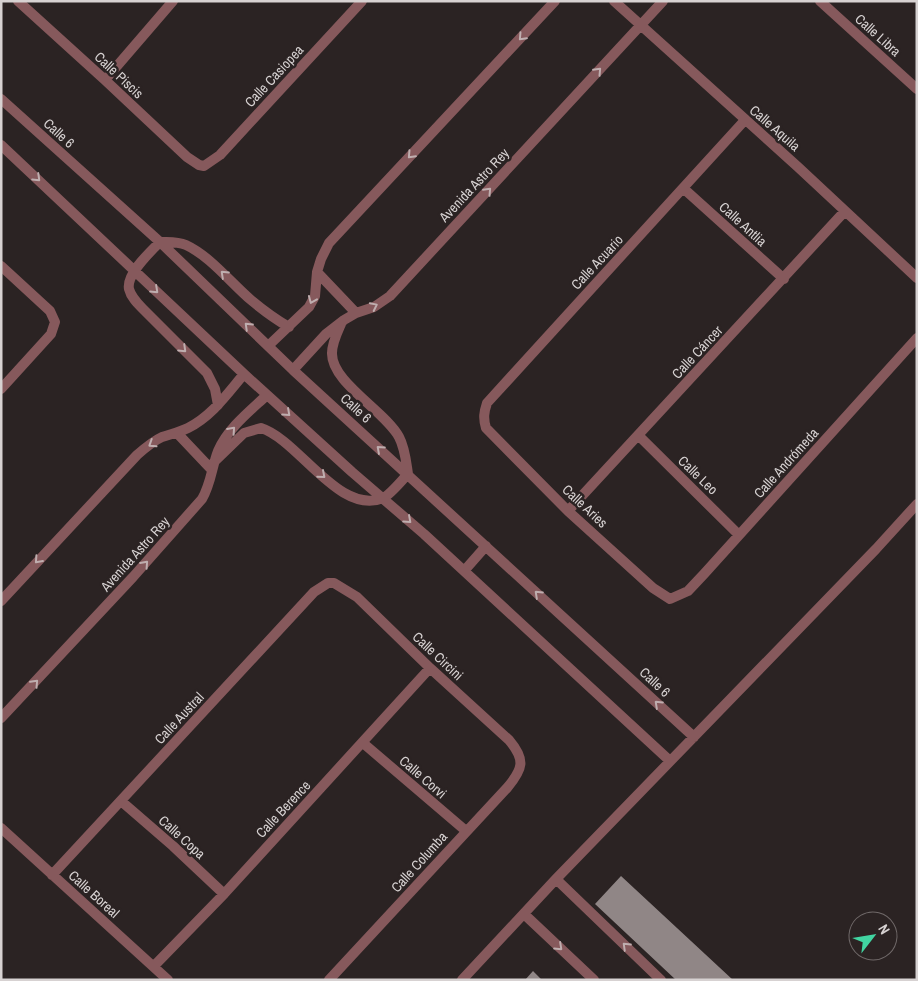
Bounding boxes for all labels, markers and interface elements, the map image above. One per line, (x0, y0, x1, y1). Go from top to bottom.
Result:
street label: Calle Libra (851, 10, 905, 61)
one-way arrow (519, 31, 528, 40)
street label: Calle Casiopea (241, 41, 308, 111)
street label: Calle Piscis (91, 48, 147, 102)
one-way arrow (592, 68, 601, 77)
street label: Calle Aquila (746, 101, 804, 155)
street label: Calle 6 (40, 114, 78, 152)
street label: Avenida Astro Rey (434, 144, 513, 227)
one-way arrow (408, 150, 417, 159)
one-way arrow (32, 172, 41, 181)
one-way arrow (482, 187, 491, 196)
street label: Calle Antlia (715, 198, 771, 251)
street label: Calle Acuario (567, 231, 627, 293)
one-way arrow (221, 271, 230, 280)
one-way arrow (149, 284, 158, 293)
one-way arrow (308, 295, 318, 303)
one-way arrow (369, 302, 378, 312)
street label: Calle Cáncer (668, 321, 726, 382)
one-way arrow (244, 323, 253, 332)
one-way arrow (178, 343, 187, 352)
street label: Calle 6 (337, 389, 375, 427)
one-way arrow (281, 407, 290, 416)
street label: Calle Andrómeda (750, 424, 823, 502)
one-way arrow (226, 427, 235, 436)
one-way arrow (148, 438, 157, 447)
one-way arrow (376, 445, 385, 454)
street label: Calle Leo (674, 452, 722, 498)
one-way arrow (316, 469, 325, 478)
street label: Calle Aries (559, 480, 612, 532)
street label: Avenida Astro Rey (96, 513, 174, 596)
one-way arrow (403, 514, 412, 523)
one-way arrow (35, 555, 44, 564)
one-way arrow (139, 560, 148, 569)
one-way arrow (535, 591, 544, 600)
street label: Calle Circini (409, 628, 467, 684)
street label: Calle 6 (636, 663, 674, 701)
one-way arrow (29, 679, 38, 688)
street label: Calle Austral (150, 688, 208, 748)
one-way arrow (654, 701, 663, 710)
street label: Calle Corvi (396, 752, 450, 802)
street label: Calle Berence (252, 776, 314, 842)
street label: Calle Copa (155, 811, 210, 863)
street label: Calle Columba (387, 828, 451, 896)
street label: Calle Boreal (65, 866, 123, 922)
north arrow (848, 911, 898, 961)
text: N (874, 921, 894, 937)
one-way arrow (553, 941, 562, 950)
one-way arrow (622, 943, 631, 952)

